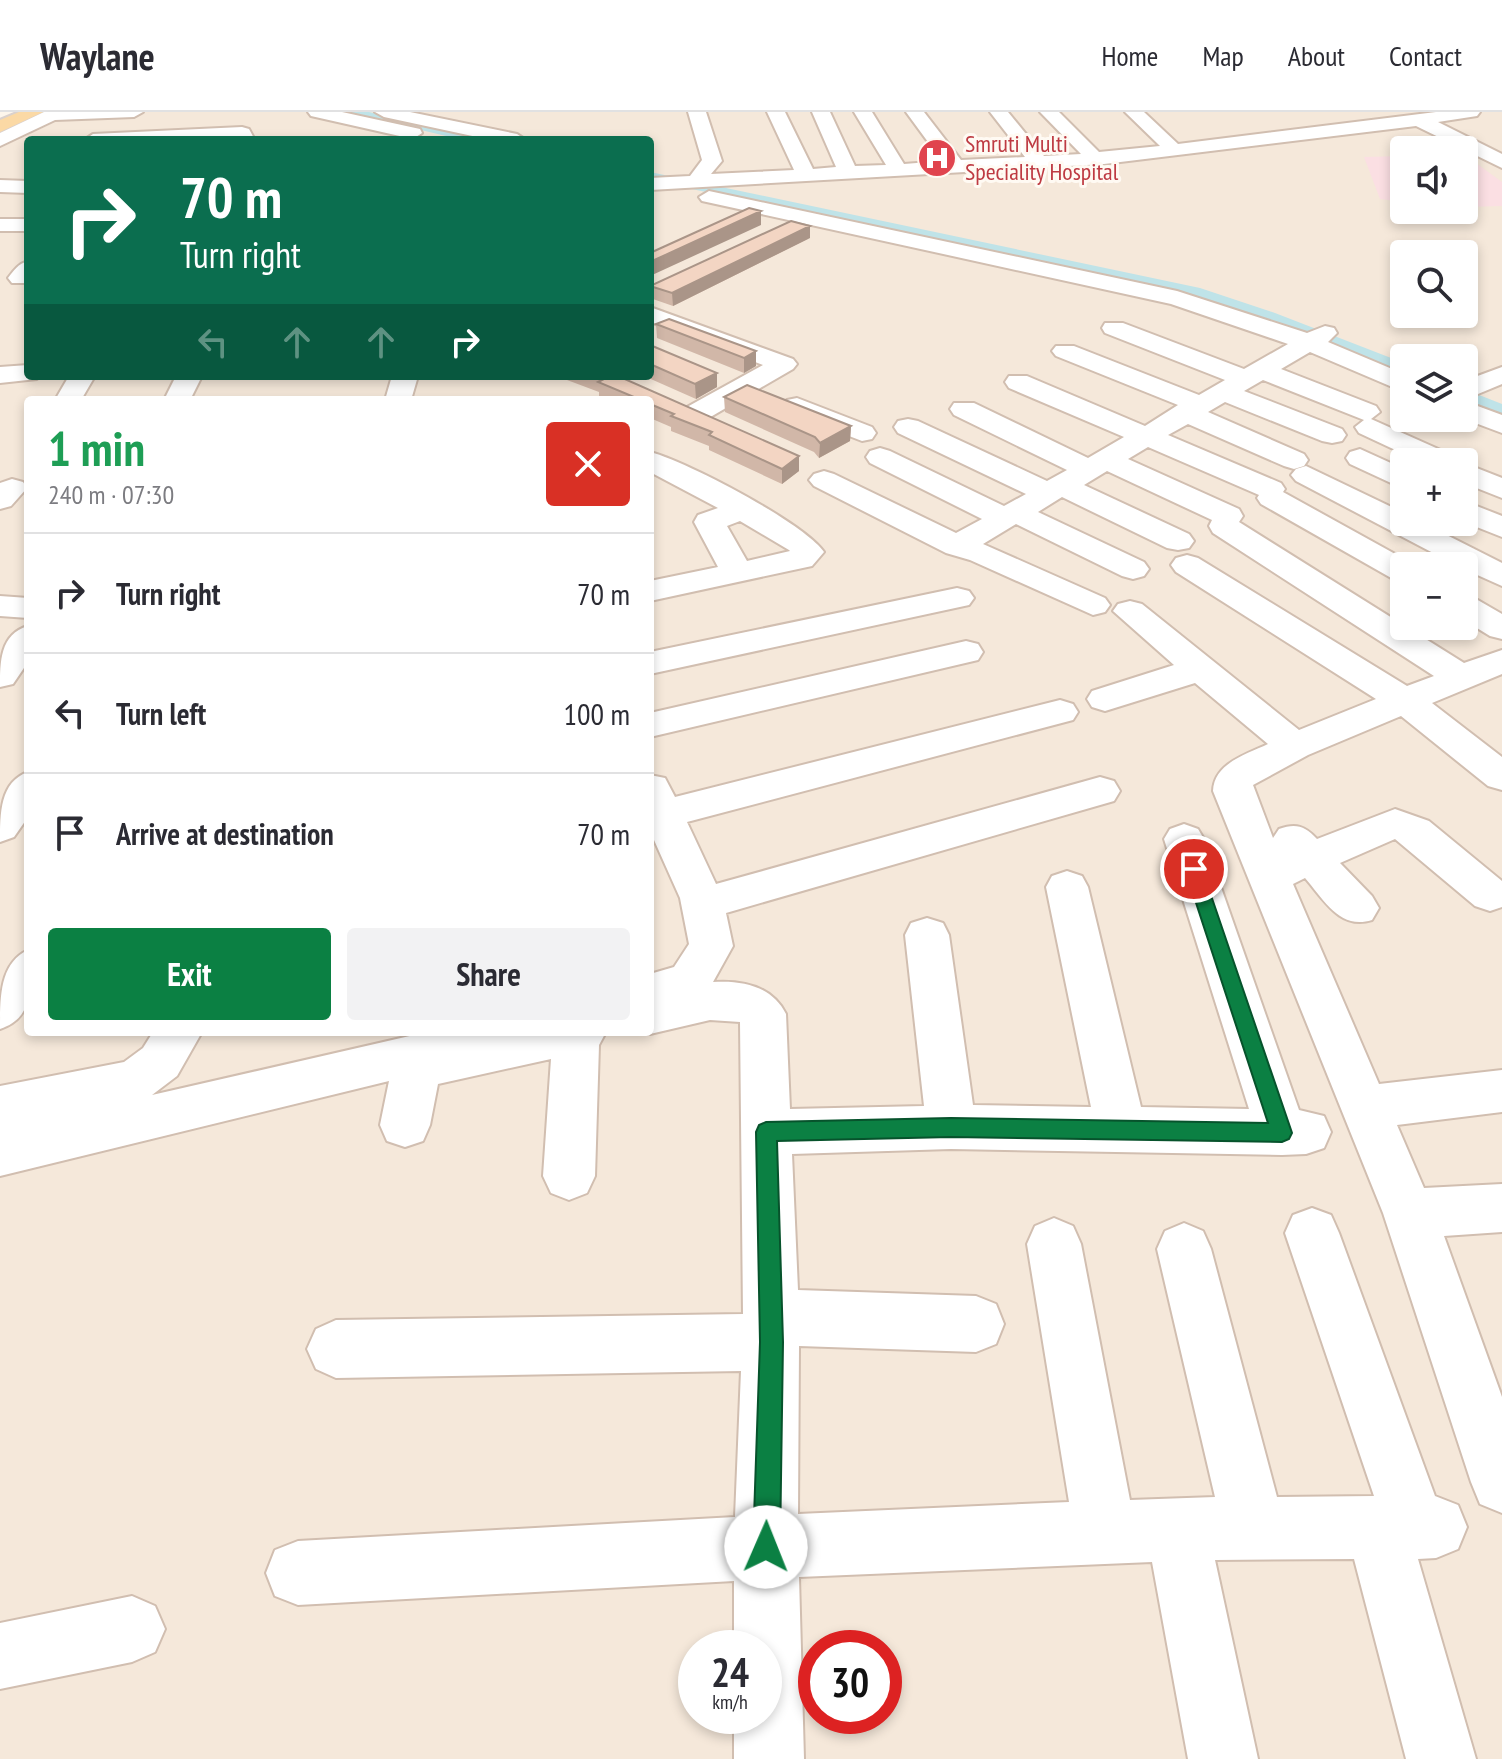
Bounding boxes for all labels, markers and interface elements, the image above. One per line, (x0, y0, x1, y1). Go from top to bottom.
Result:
text: Waylane (40, 31, 155, 80)
text: Home (1102, 37, 1158, 74)
text: Map (1202, 37, 1244, 74)
text: About (1288, 37, 1345, 74)
text: Contact (1389, 37, 1462, 74)
place label: Smruti Multi Speciality Hospital (965, 128, 1119, 187)
map controls (1390, 136, 1478, 640)
button: sound (1390, 136, 1478, 224)
hospital icon: Smruti Multi Speciality Hospital (916, 137, 958, 179)
text: 70 m (180, 161, 282, 233)
icon: right (48, 168, 152, 272)
text: Turn right (180, 231, 301, 278)
button: search (1390, 240, 1478, 328)
icon: left (191, 320, 235, 364)
icon: ahead (275, 320, 319, 364)
icon: ahead (359, 320, 403, 364)
icon: right (443, 320, 487, 364)
button: layers (1390, 344, 1478, 432)
text: 1 min (48, 417, 145, 479)
button: close (546, 422, 630, 506)
button: + (1390, 448, 1478, 536)
text: 240 m · 07:30 (48, 478, 174, 511)
button: − (1390, 552, 1478, 640)
icon: right (48, 571, 92, 615)
text: Turn right (116, 574, 220, 613)
text: 70 m (577, 574, 630, 613)
icon: left (48, 691, 92, 735)
text: Turn left (116, 694, 206, 733)
text: 100 m (564, 694, 630, 733)
icon: arrive (48, 811, 92, 855)
text: Arrive at destination (116, 814, 334, 853)
text: 70 m (577, 814, 630, 853)
pin (1160, 835, 1228, 903)
icon: arrive (1172, 847, 1216, 891)
button: Exit (48, 928, 331, 1020)
button: Share (347, 928, 630, 1020)
position arrow (724, 1505, 808, 1589)
speed limit sign: 30 (798, 1630, 902, 1734)
text: 24 (711, 1646, 749, 1698)
text: km/h (712, 1689, 748, 1715)

